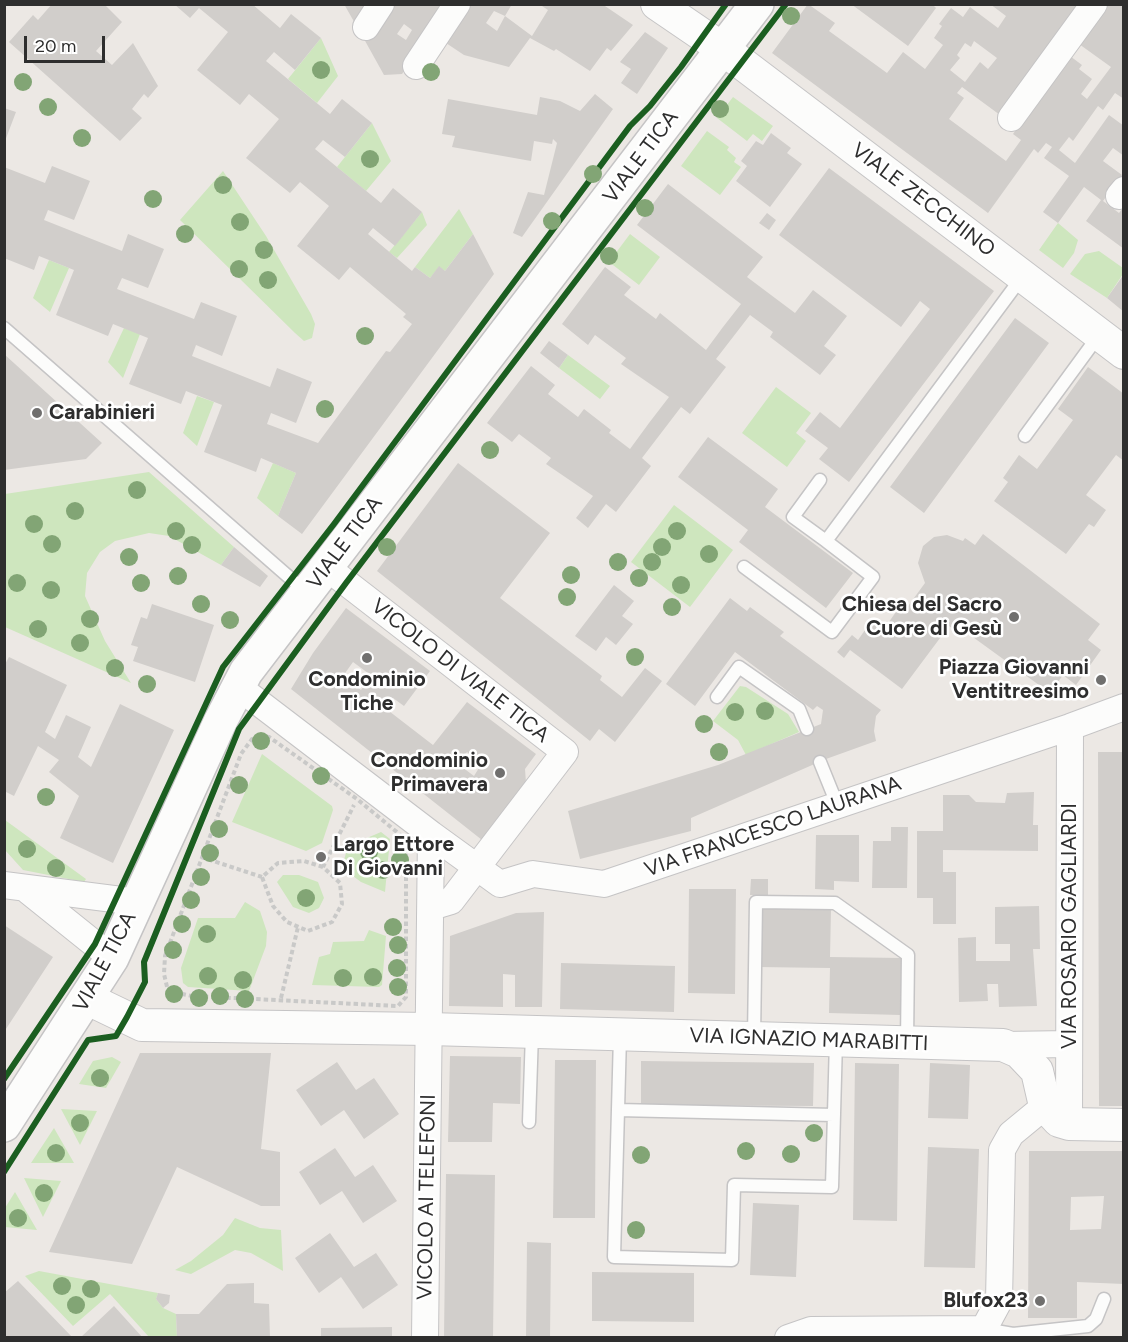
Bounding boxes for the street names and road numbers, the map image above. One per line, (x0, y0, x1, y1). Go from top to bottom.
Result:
street label: VIALE TICA (598, 106, 684, 208)
street label: VIALE ZECCHINO (846, 138, 1000, 262)
street label: VIALE TICA (302, 492, 388, 594)
street label: VICOLO DI VIALE TICA (366, 594, 554, 748)
street label: VIA FRANCESCO LAURANA (641, 771, 905, 883)
street label: VIA ROSARIO GAGLIARDI (1057, 803, 1083, 1049)
street label: VIALE TICA (68, 908, 142, 1016)
street label: VIA IGNAZIO MARABITTI (689, 1023, 929, 1057)
street label: VICOLO AI TELEFONI (413, 1094, 441, 1300)

